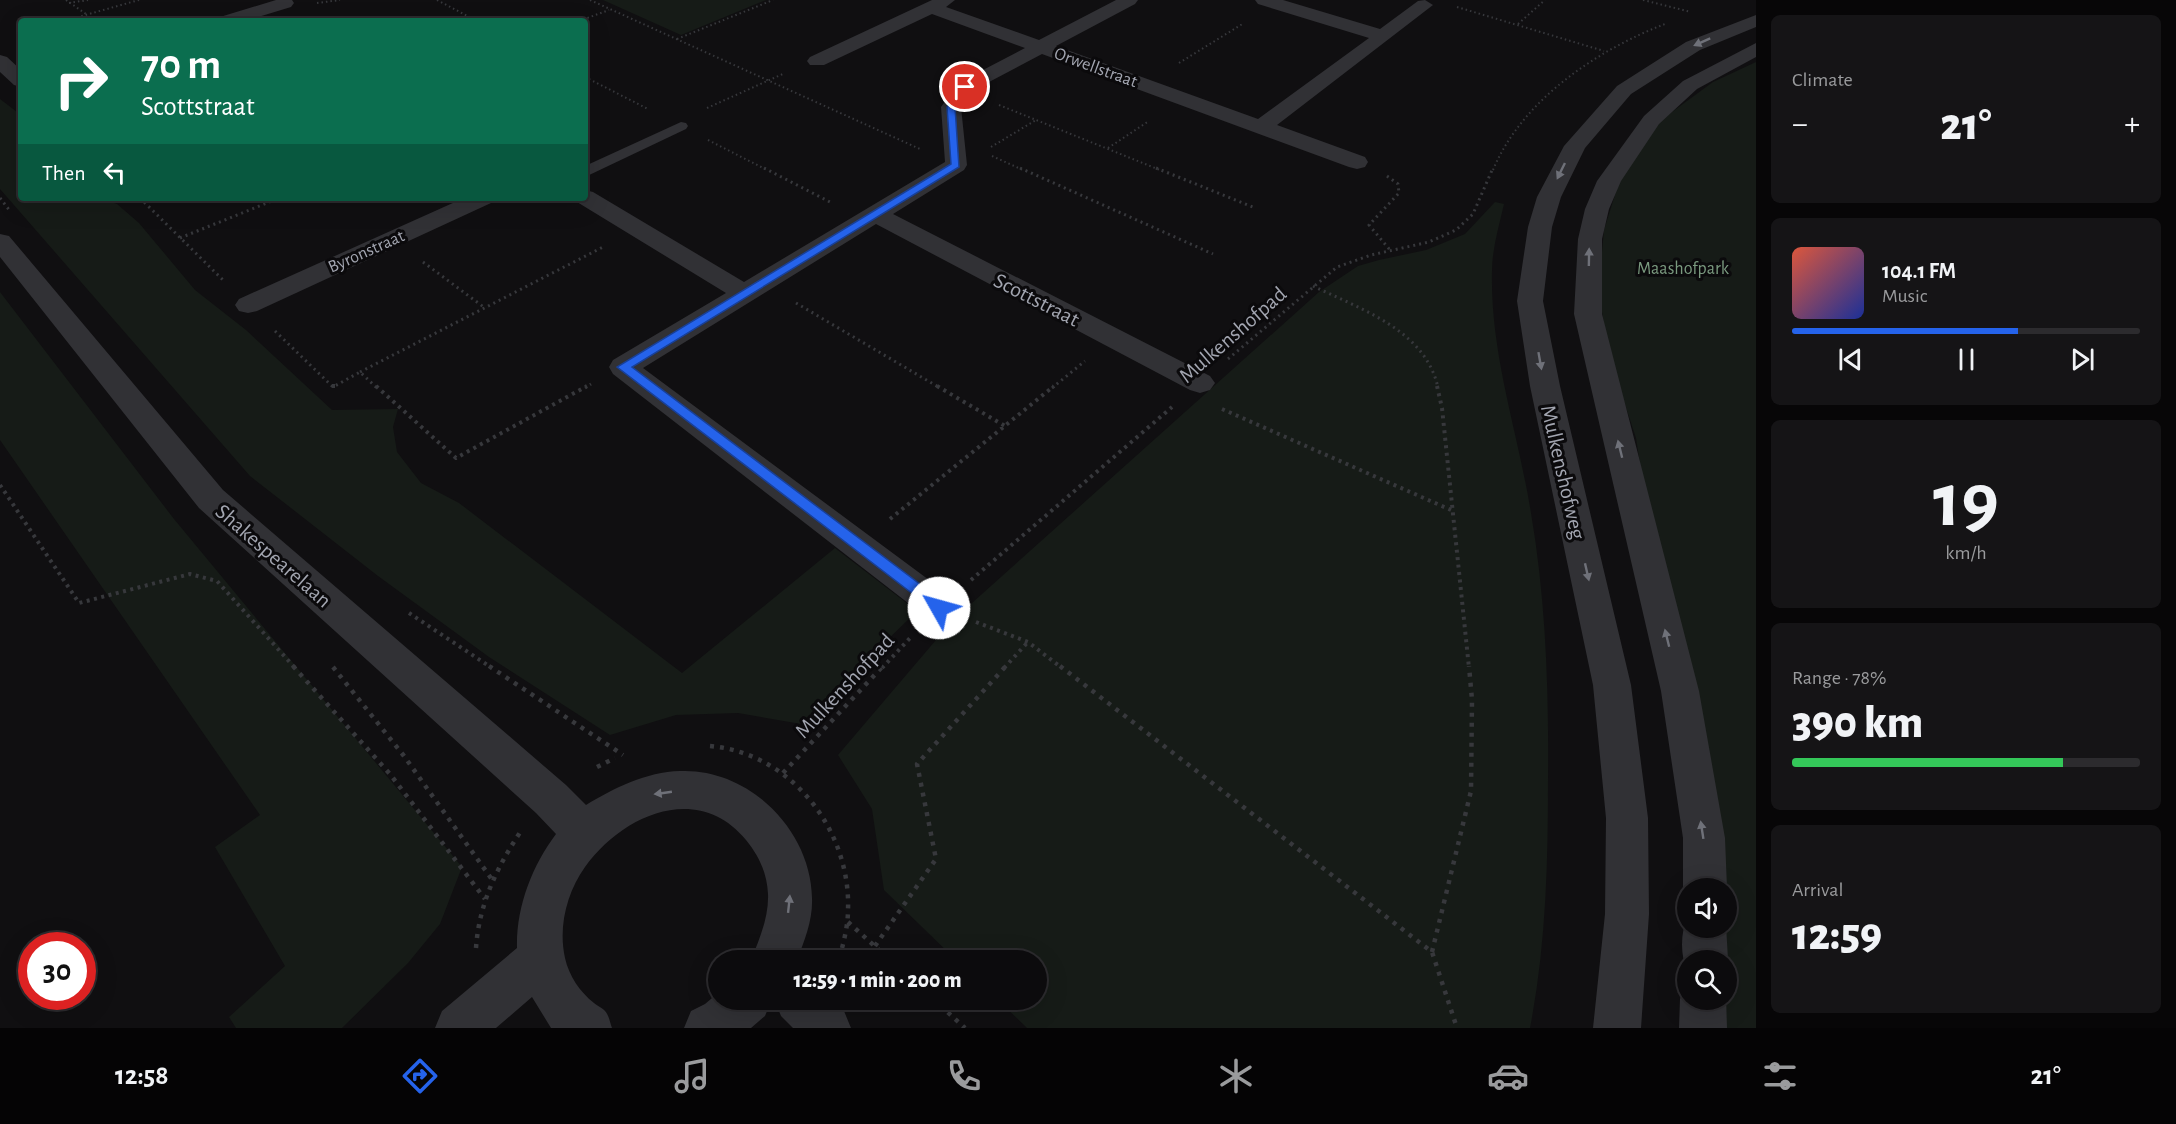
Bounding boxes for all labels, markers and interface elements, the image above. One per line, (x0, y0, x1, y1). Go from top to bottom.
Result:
one-way arrow (1692, 37, 1710, 47)
icon: right (42, 42, 120, 120)
text: 70 m (141, 44, 221, 86)
street label: Orwellstraat (1052, 45, 1140, 91)
pin (939, 61, 990, 112)
icon: arrive (948, 70, 981, 103)
text: Climate (1792, 70, 1853, 90)
text: Scottstraat (141, 93, 255, 120)
text: 21° (1940, 103, 1992, 148)
text: − (1792, 108, 1808, 141)
text: + (2124, 108, 2140, 141)
icon: left (98, 156, 131, 189)
text: Then (42, 162, 86, 184)
one-way arrow (1556, 162, 1566, 180)
street label: Byronstraat (326, 227, 408, 277)
one-way arrow (1585, 248, 1594, 267)
park label: Maashofpark (1637, 260, 1730, 278)
text: 104.1 FM (1882, 260, 1956, 282)
street label: Scottstraat (990, 269, 1083, 331)
street label: Mulkenshofpad (1175, 282, 1290, 387)
text: Music (1882, 286, 1928, 306)
icon: previous (1834, 343, 1867, 376)
icon: pause (1950, 343, 1983, 376)
icon: next (2066, 343, 2099, 376)
one-way arrow (1536, 351, 1545, 370)
street label: Mulkenshofweg (1537, 403, 1589, 542)
one-way arrow (1615, 439, 1625, 458)
text: 19 (1933, 463, 1999, 541)
street label: Shakespearelaan (211, 500, 335, 612)
text: km/h (1945, 543, 1987, 563)
one-way arrow (1582, 562, 1592, 581)
position arrow (907, 576, 971, 640)
street label: Mulkenshofpad (791, 629, 899, 742)
one-way arrow (1661, 629, 1671, 647)
text: Range · 78% (1792, 668, 1887, 688)
text: 390 km (1792, 701, 1923, 746)
one-way arrow (654, 788, 673, 797)
one-way arrow (1698, 820, 1707, 839)
map controls (1677, 878, 1737, 1010)
button: sound (1677, 878, 1737, 938)
text: Arrival (1792, 880, 1843, 900)
one-way arrow (784, 894, 793, 913)
text: 12:59 (1792, 913, 1882, 958)
speed limit sign: 30 (18, 932, 96, 1010)
button: search (1677, 950, 1737, 1010)
text: 12:59 · 1 min · 200 m (793, 969, 962, 991)
icon: directions (399, 1055, 441, 1097)
icon: music (671, 1055, 713, 1097)
icon: phone (943, 1055, 985, 1097)
icon: climate (1215, 1055, 1257, 1097)
icon: car (1487, 1055, 1529, 1097)
icon: filters (1759, 1055, 1801, 1097)
text: 12:58 (115, 1062, 169, 1089)
text: 21° (2031, 1062, 2061, 1089)

